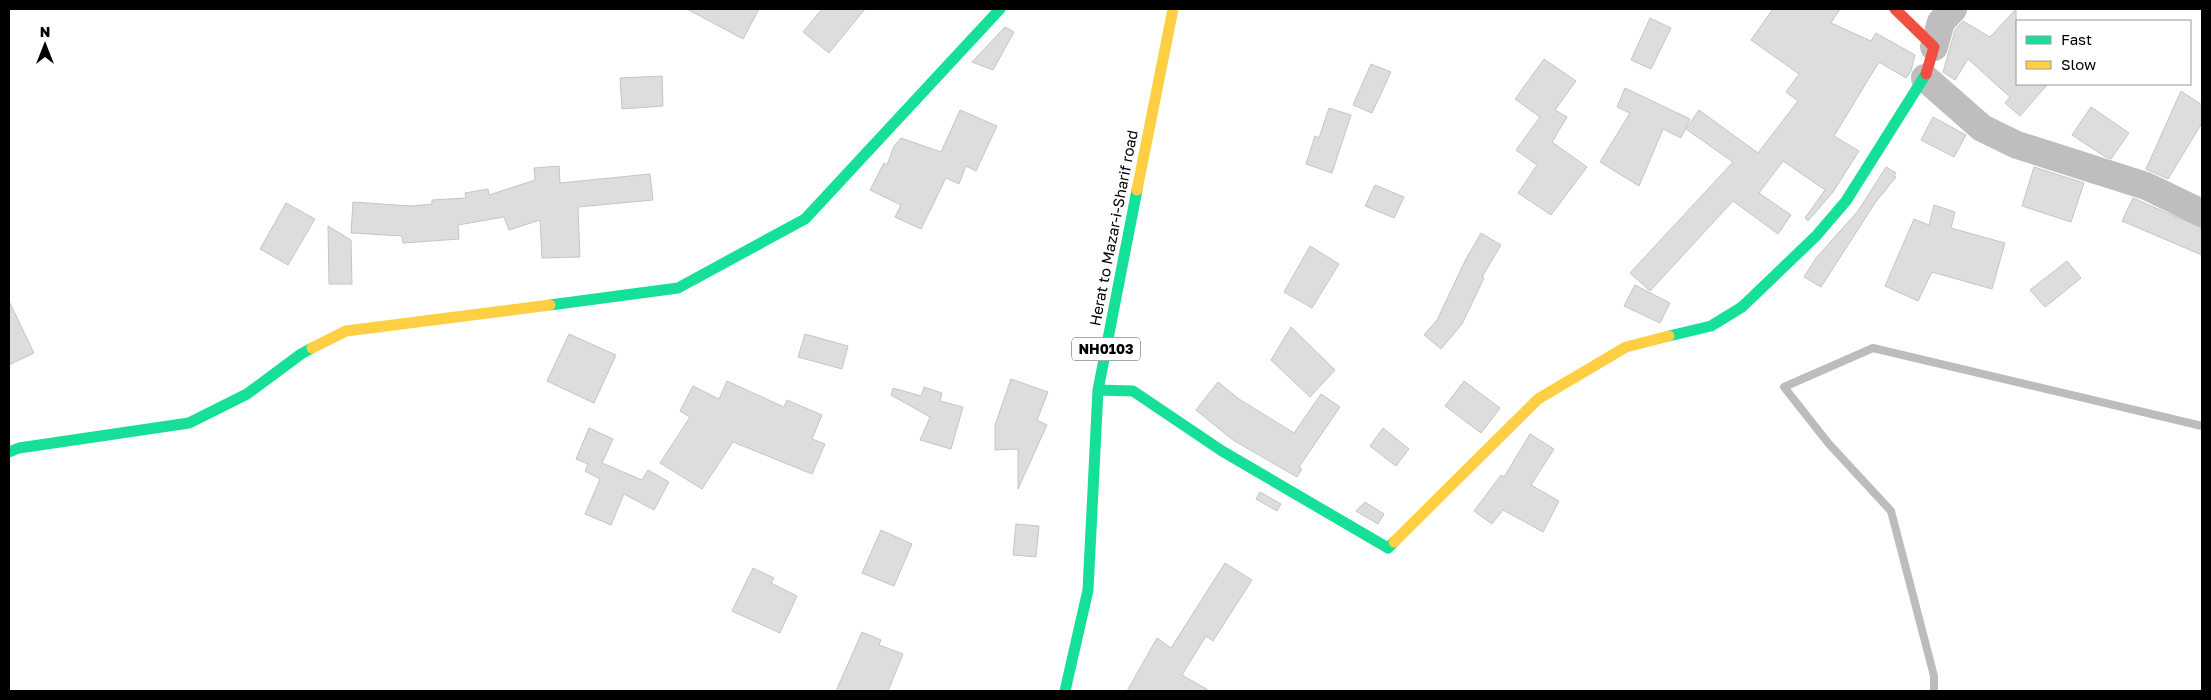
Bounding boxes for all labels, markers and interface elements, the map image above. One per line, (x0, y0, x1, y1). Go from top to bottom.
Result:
north arrow (20, 20, 70, 70)
legend (2016, 20, 2191, 85)
text: N (40, 23, 50, 40)
text: Fast (2061, 30, 2092, 48)
text: Slow (2061, 55, 2096, 73)
street label: Herat to Mazar-i-Sharif road (1085, 128, 1141, 327)
road number: NH0103 (1072, 338, 1140, 360)

